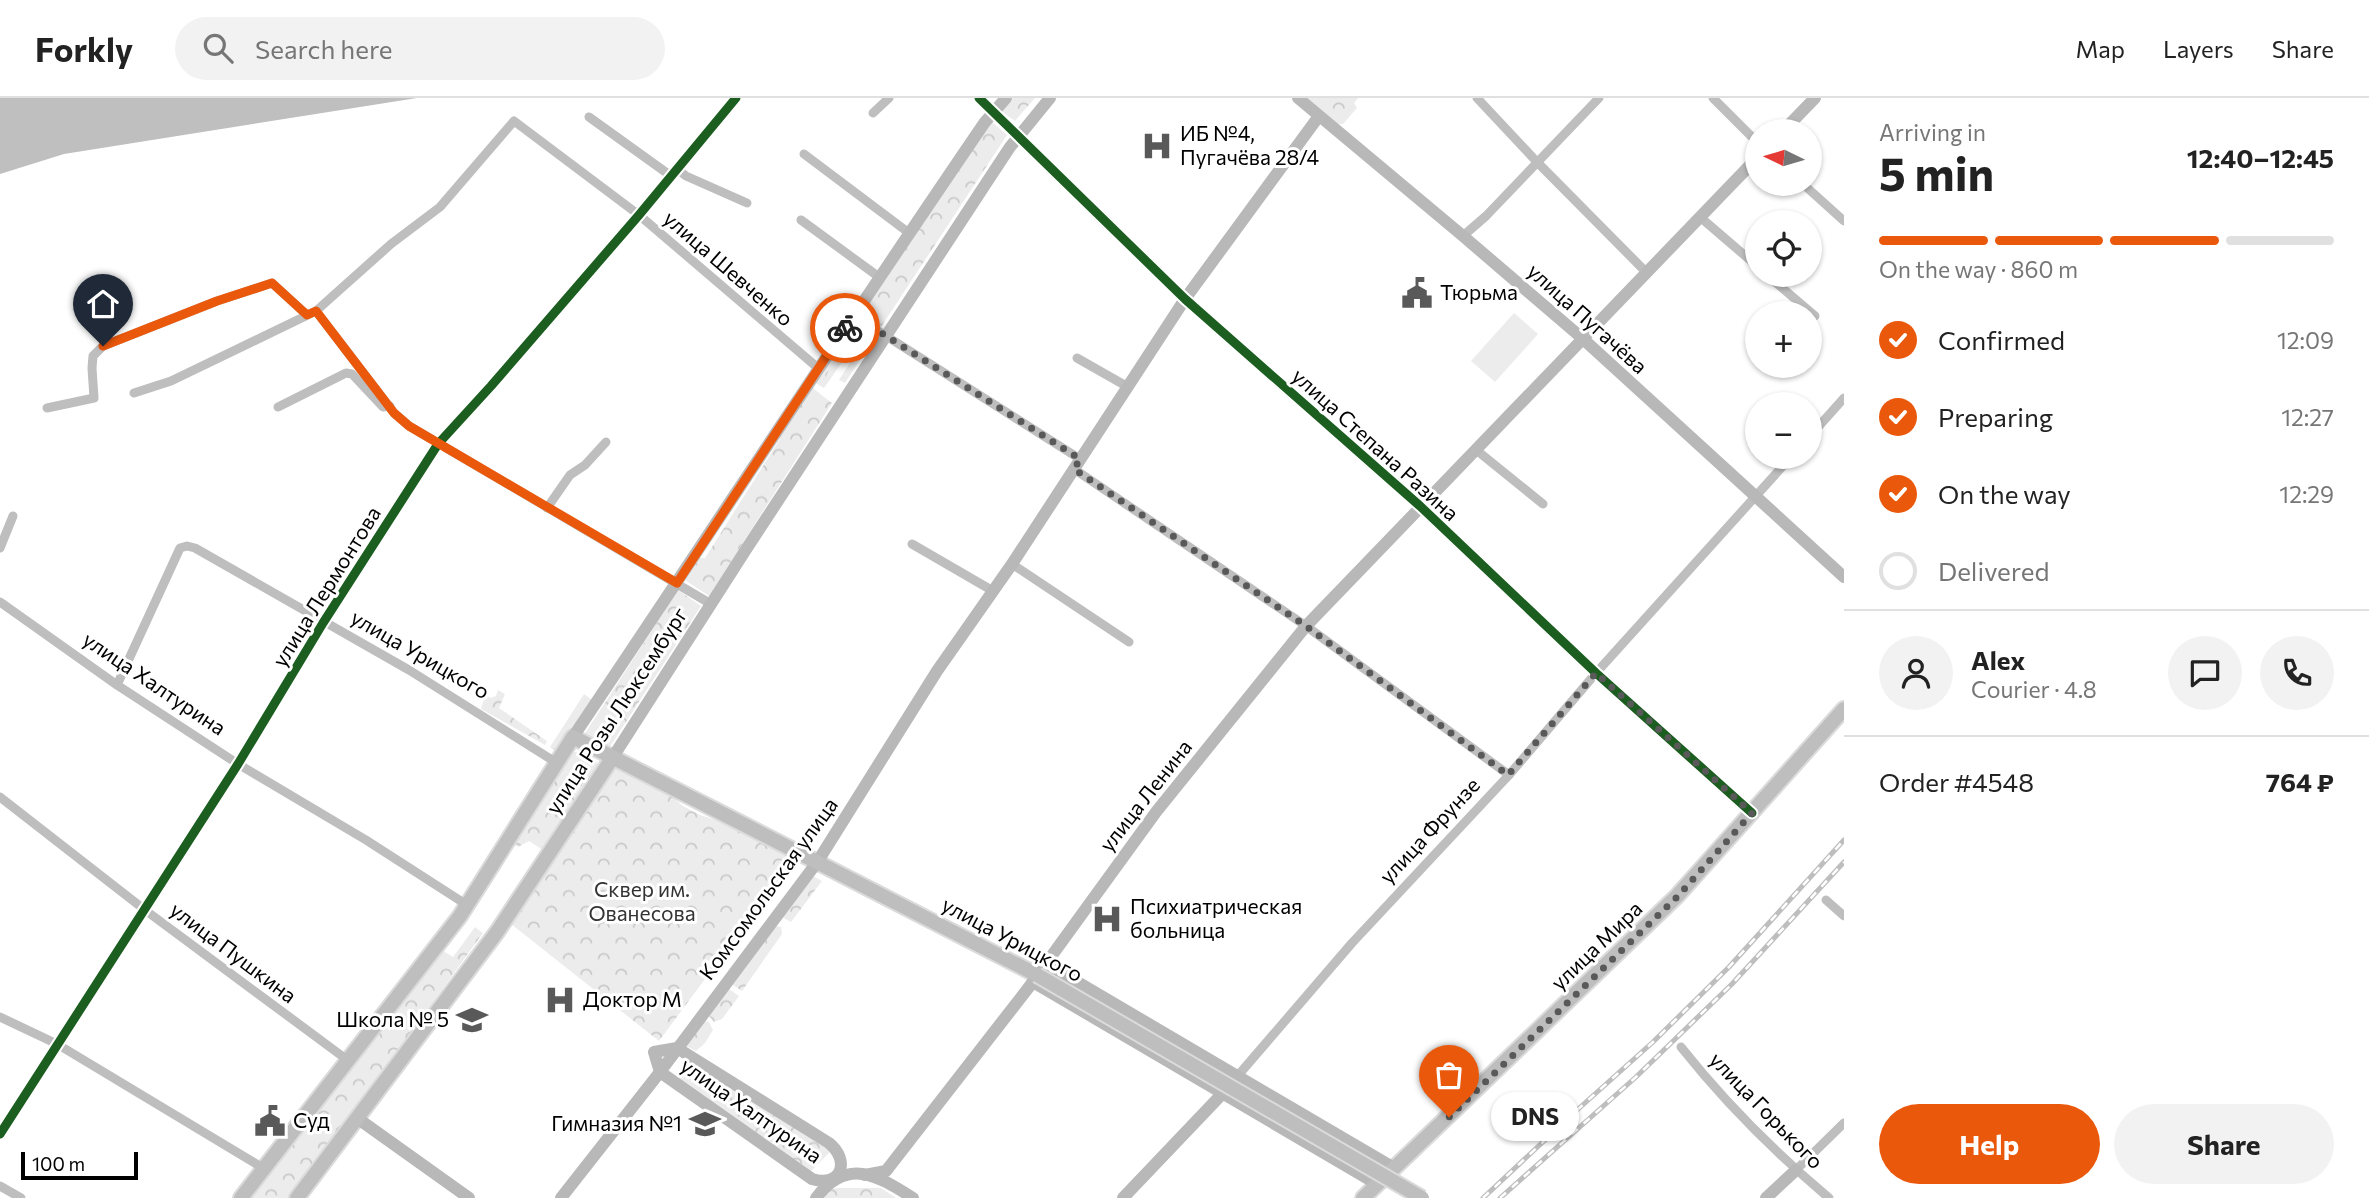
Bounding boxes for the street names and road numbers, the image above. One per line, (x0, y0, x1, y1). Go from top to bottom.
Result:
street label: улица Шевченко (659, 205, 799, 331)
street label: улица Пугачёва (1523, 258, 1653, 378)
street label: улица Степана Разина (1288, 363, 1464, 525)
street label: улица Лермонтова (266, 501, 385, 671)
street label: улица Розы Люксембург (540, 602, 692, 818)
street label: улица Урицкого (347, 604, 494, 703)
street label: улица Халтурина (79, 626, 231, 740)
street label: улица Ленина (1093, 734, 1196, 856)
street label: улица Фрунзе (1374, 772, 1484, 888)
street label: Комсомольская улица (693, 792, 842, 984)
street label: улица Урицкого (938, 891, 1087, 986)
street label: улица Мира (1545, 895, 1647, 994)
street label: улица Пушкина (166, 896, 302, 1007)
street label: улица Горького (1705, 1047, 1829, 1173)
street label: улица Халтурина (676, 1052, 827, 1168)

